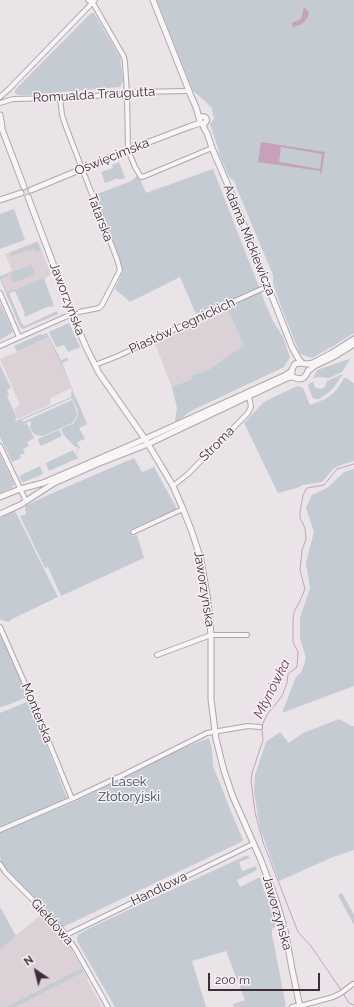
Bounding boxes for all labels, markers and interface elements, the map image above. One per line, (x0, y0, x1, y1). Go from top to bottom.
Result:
street label: Romualda Traugutta (32, 84, 156, 106)
street label: Oświęcimska (72, 135, 152, 179)
street label: Adama Mickiewicza (220, 182, 278, 298)
street label: Tatarska (84, 192, 116, 244)
street label: Jaworzyńska (46, 260, 88, 338)
street label: Piastów Legnickich (127, 295, 237, 357)
street label: Stroma (196, 423, 238, 465)
street label: Jaworzyńska (190, 550, 218, 628)
water label: Młynówka (250, 657, 294, 721)
street label: Monterska (18, 681, 56, 745)
park label: Lasek Złotoryjski (98, 774, 160, 805)
street label: Handlowa (128, 869, 190, 909)
street label: Jaworzyńska (259, 874, 295, 952)
street label: Giełdowa (27, 896, 77, 948)
north arrow (16, 951, 56, 991)
text: N (22, 953, 36, 968)
scale bar (210, 965, 322, 991)
text: 200 m (215, 973, 250, 987)

